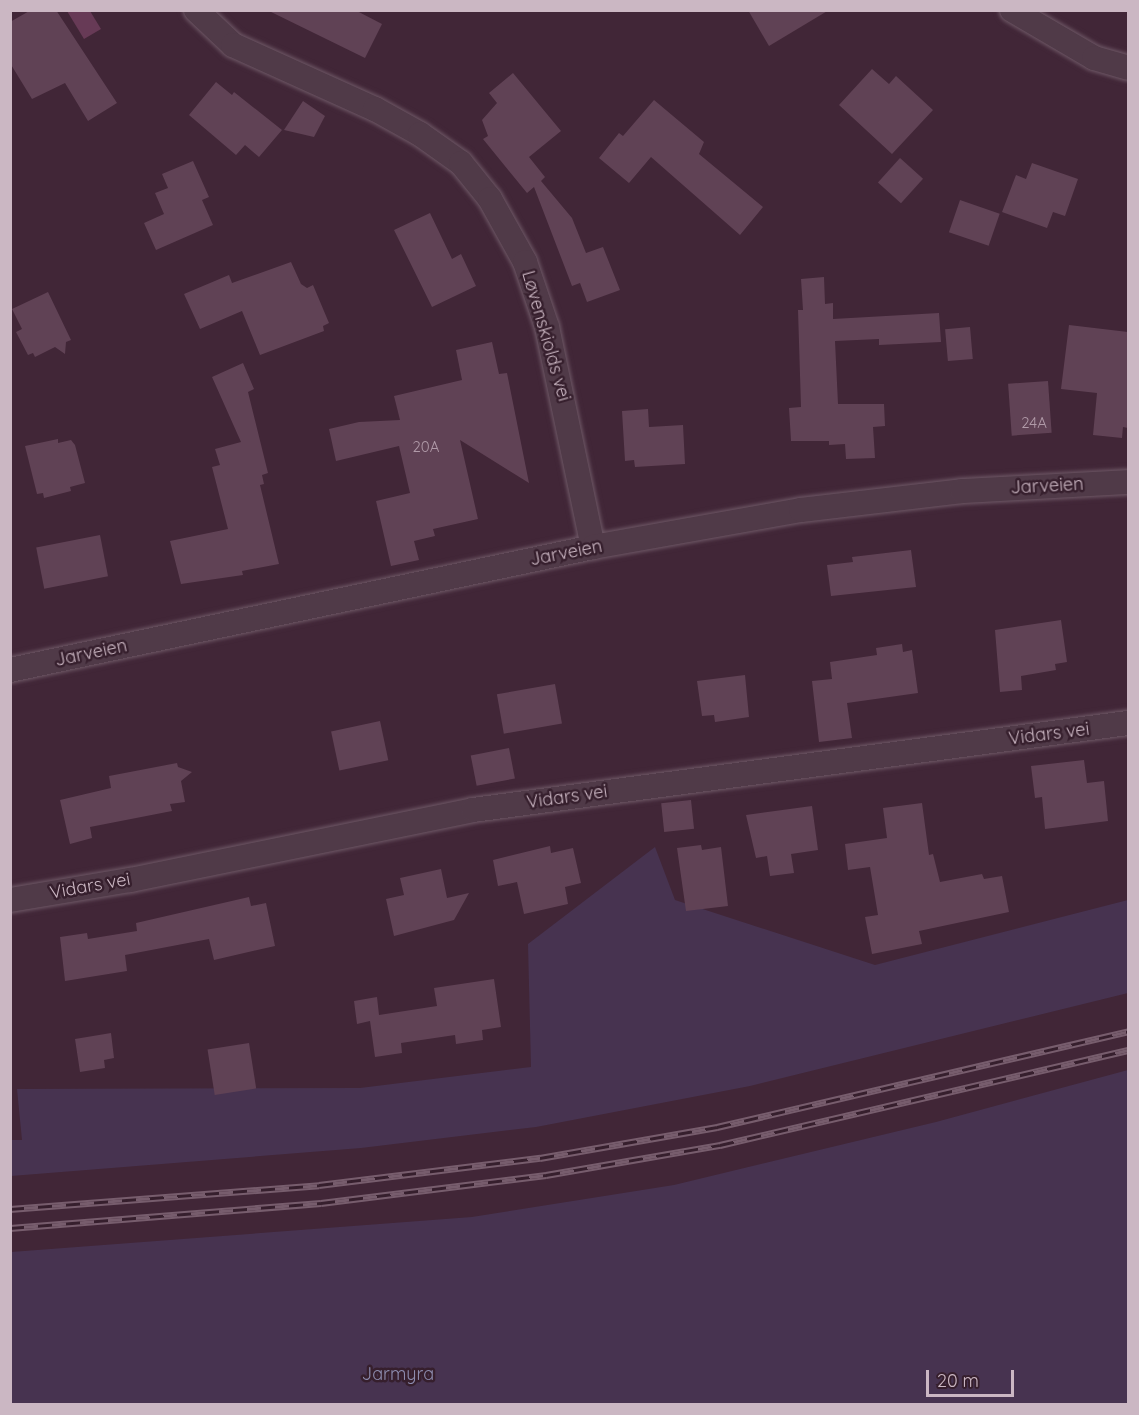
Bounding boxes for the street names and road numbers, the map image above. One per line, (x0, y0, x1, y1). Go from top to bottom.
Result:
street label: Løvenskiolds vei (517, 268, 575, 404)
street label: Jarveien (1010, 473, 1084, 499)
street label: Jarveien (528, 535, 604, 571)
street label: Jarveien (53, 635, 129, 671)
street label: Vidars vei (1007, 718, 1091, 750)
street label: Vidars vei (525, 781, 609, 813)
street label: Vidars vei (48, 868, 132, 904)

